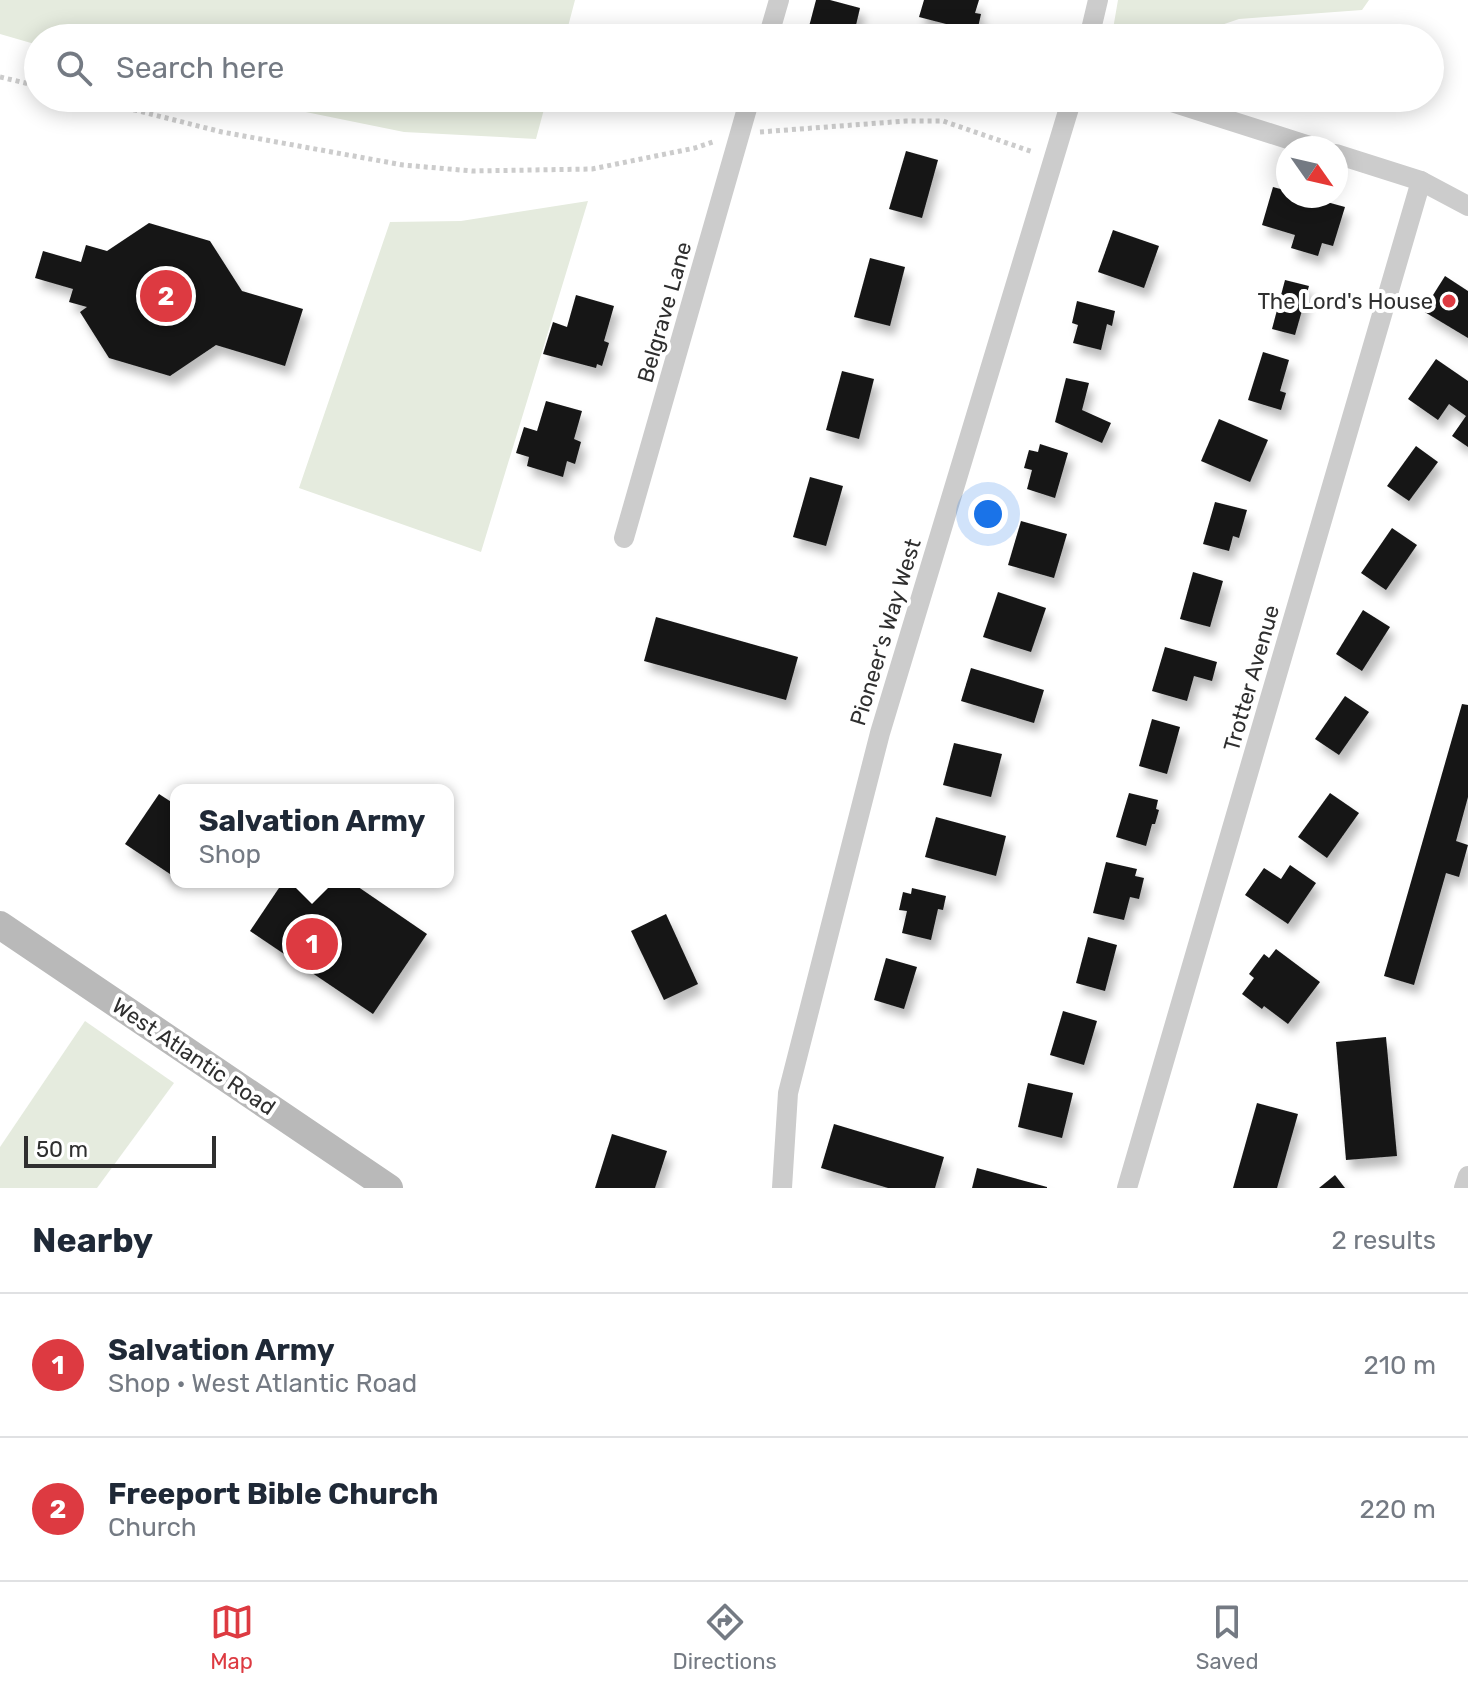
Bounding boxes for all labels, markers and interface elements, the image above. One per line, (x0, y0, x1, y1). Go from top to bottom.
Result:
search box (24, 24, 1444, 112)
icon: search (52, 46, 96, 90)
text: Search here (116, 50, 284, 86)
north arrow (1276, 136, 1348, 208)
street label: Belgrave Lane (631, 239, 697, 386)
pin: 2 (140, 266, 192, 326)
place label: The Lord's House (1258, 288, 1433, 315)
marker: The Lord's House (1440, 292, 1458, 310)
your location (968, 494, 1008, 534)
street label: Pioneer's Way West (844, 535, 927, 729)
street label: Trotter Avenue (1218, 602, 1285, 754)
popup (170, 784, 454, 888)
text: Salvation Army (199, 803, 425, 839)
text: Shop (199, 839, 261, 870)
pin: 1 (286, 914, 338, 974)
street label: West Atlantic Road (107, 992, 280, 1121)
scale bar (24, 1132, 216, 1168)
text: 50 m (36, 1136, 88, 1163)
text: Nearby (32, 1220, 153, 1261)
text: 2 results (1332, 1225, 1436, 1256)
text: Salvation Army (108, 1332, 335, 1368)
text: 1 (52, 1350, 64, 1381)
text: 210 m (1364, 1350, 1436, 1381)
text: Shop · West Atlantic Road (108, 1368, 417, 1399)
text: Freeport Bible Church (108, 1476, 439, 1512)
text: 2 (50, 1494, 66, 1525)
text: 220 m (1359, 1494, 1436, 1525)
text: Church (108, 1512, 197, 1543)
tab: Map (210, 1600, 254, 1675)
tab: Directions (673, 1600, 777, 1675)
tab: Saved (1196, 1600, 1259, 1675)

